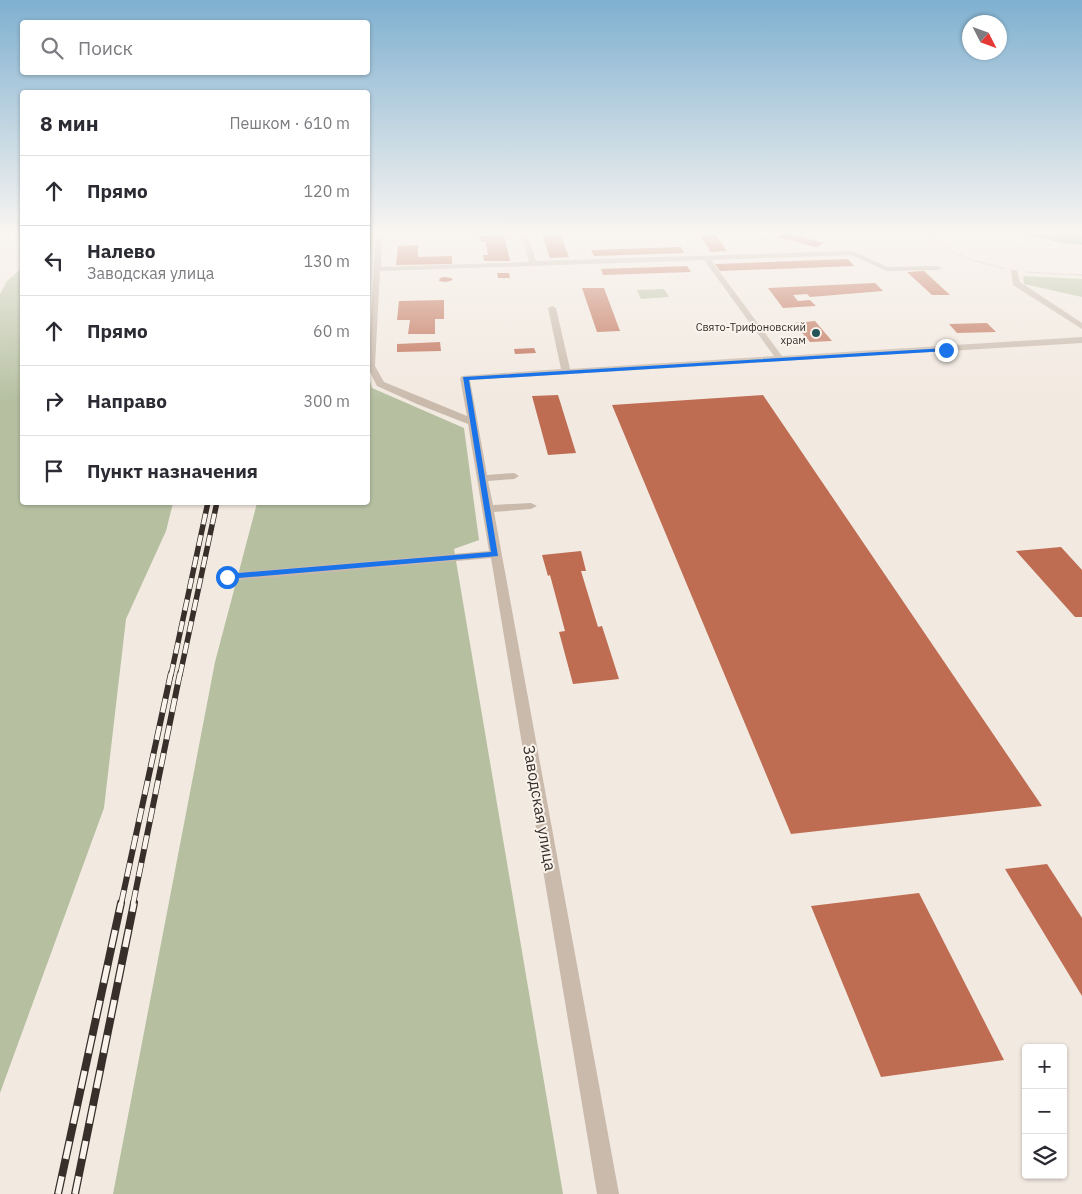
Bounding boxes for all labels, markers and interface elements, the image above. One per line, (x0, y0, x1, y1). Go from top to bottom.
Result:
north arrow (962, 15, 1007, 60)
search box (20, 20, 370, 75)
icon: search (38, 34, 66, 62)
text: Поиск (78, 36, 133, 60)
text: 8 мин (40, 109, 99, 137)
text: Пешком · 610 m (229, 113, 350, 133)
icon: ahead (40, 177, 68, 205)
text: Прямо (87, 179, 148, 203)
text: 120 m (303, 181, 350, 201)
text: Налево (87, 239, 156, 263)
icon: left (40, 247, 68, 275)
text: 130 m (303, 251, 350, 271)
text: Заводская улица (87, 263, 214, 283)
icon: ahead (40, 317, 68, 345)
text: Прямо (87, 319, 148, 343)
place label: Свято-Трифоновский храм (696, 320, 806, 347)
text: 60 m (313, 321, 350, 341)
marker: Свято-Трифоновский храм (810, 327, 822, 339)
route end (935, 339, 958, 362)
icon: right (40, 387, 68, 415)
text: Направо (87, 389, 167, 413)
text: 300 m (303, 391, 350, 411)
icon: arrive (40, 457, 68, 485)
text: Пункт назначения (87, 459, 258, 483)
route start (216, 566, 239, 589)
street label: Заводская улица (519, 744, 561, 873)
map controls (1022, 1044, 1067, 1179)
button: + (1022, 1044, 1067, 1089)
button: − (1022, 1089, 1067, 1134)
button: layers (1022, 1134, 1067, 1179)

